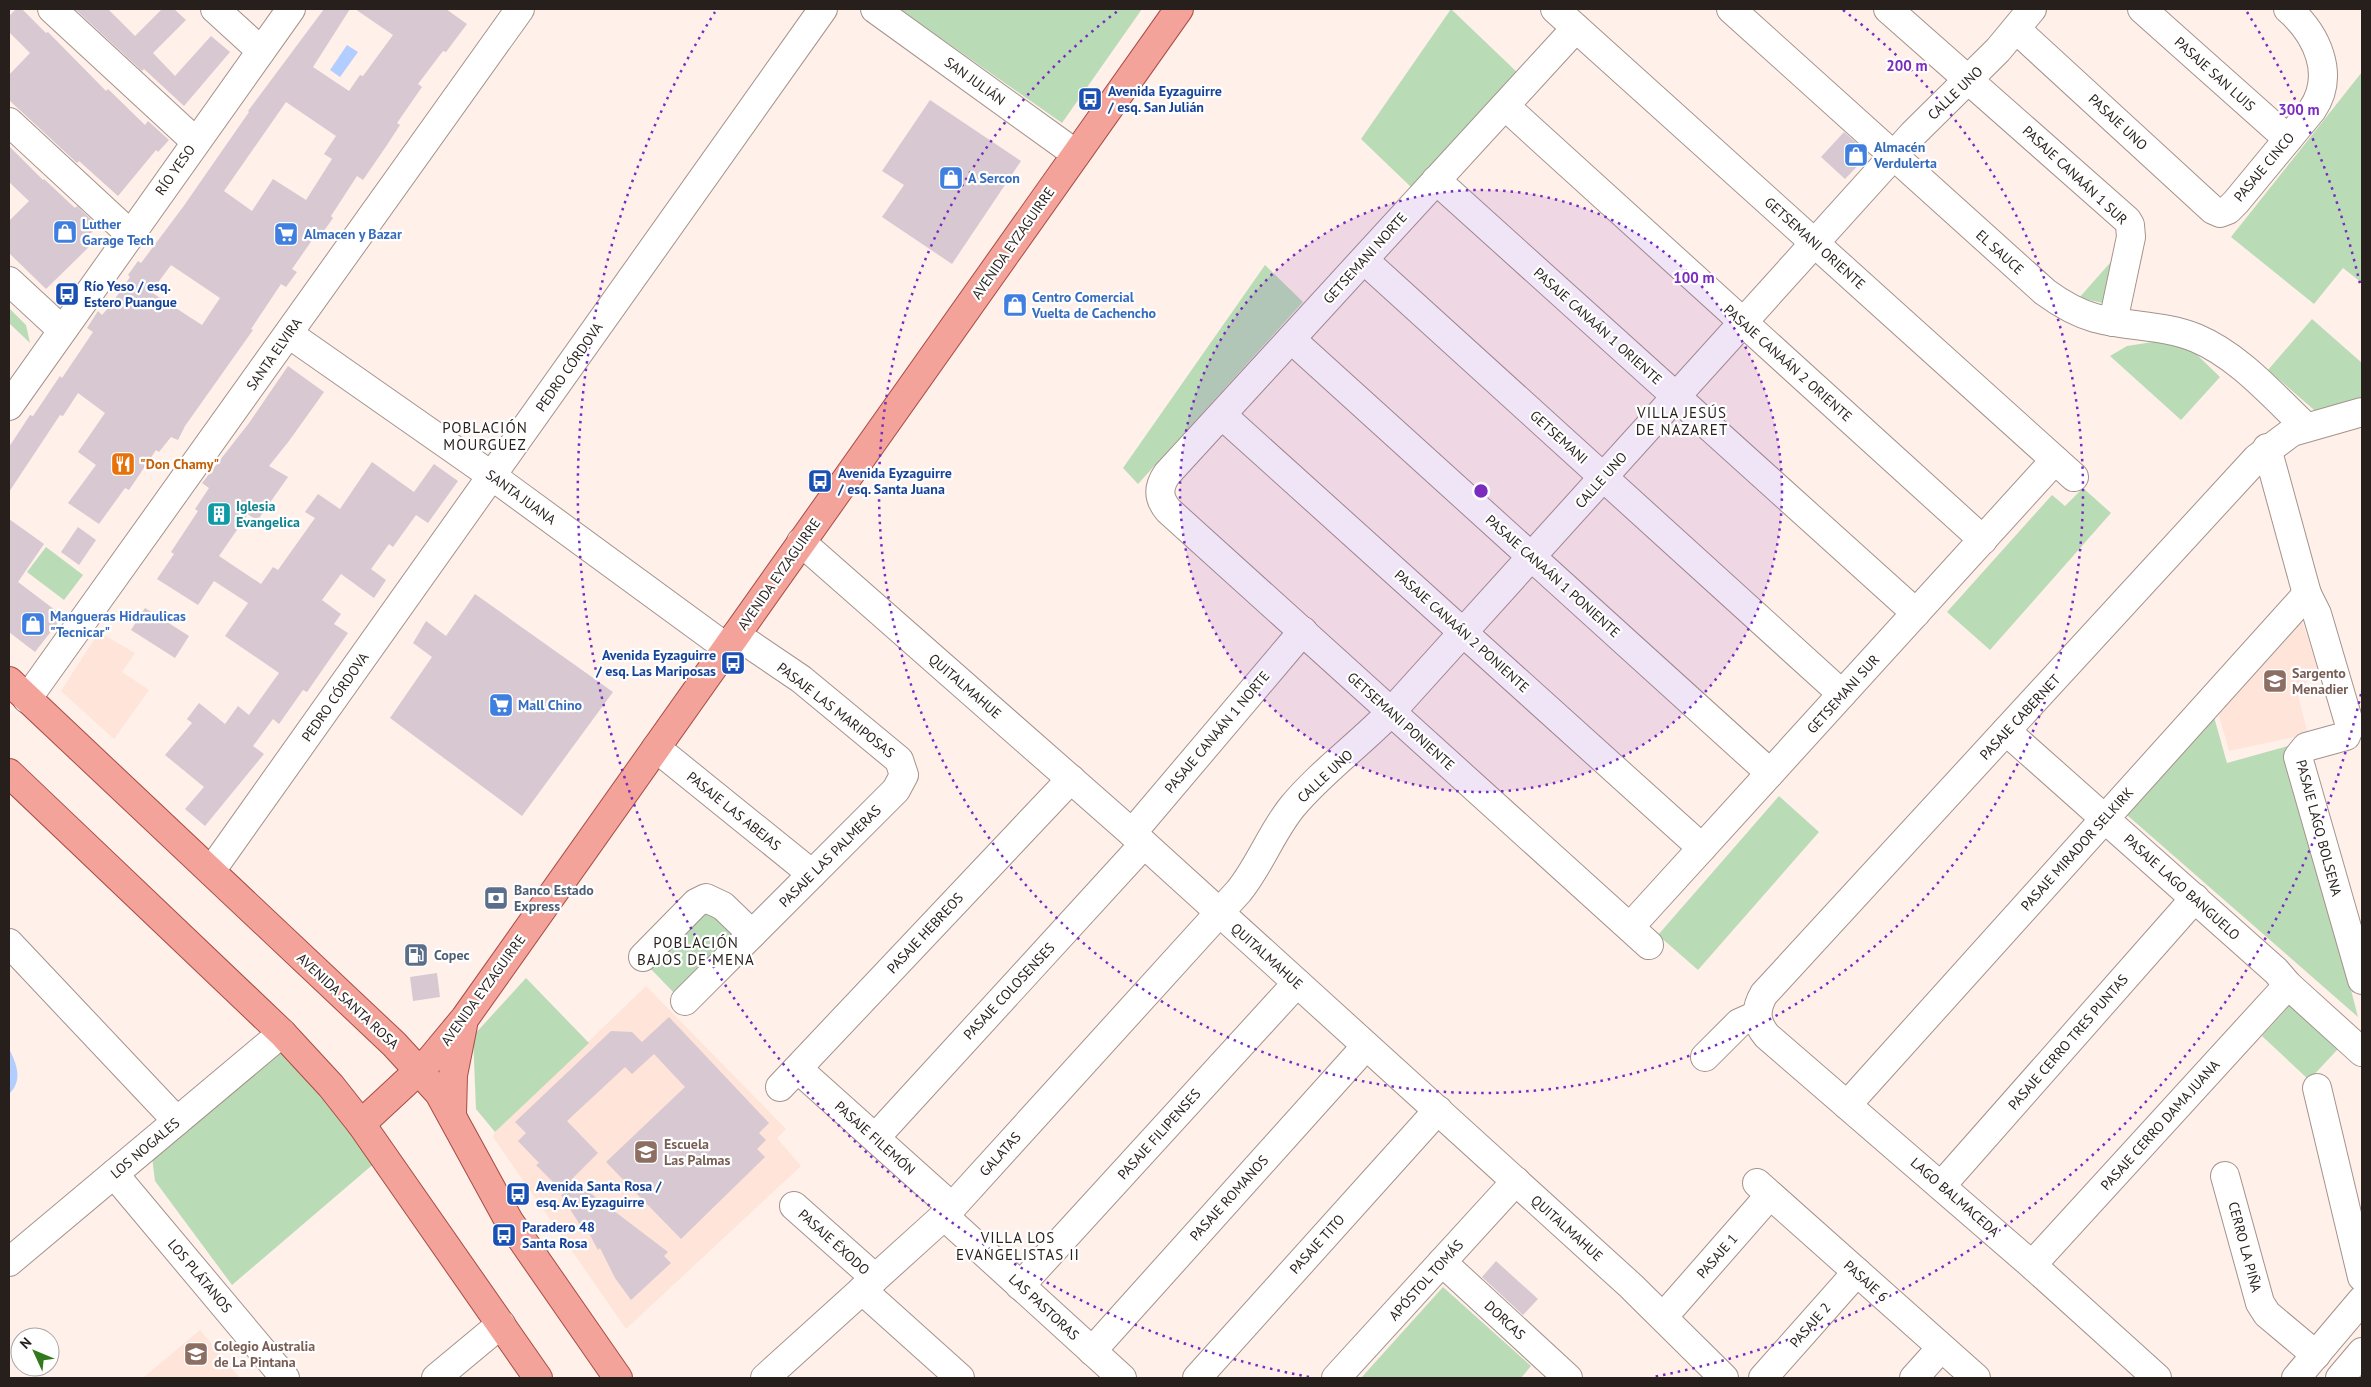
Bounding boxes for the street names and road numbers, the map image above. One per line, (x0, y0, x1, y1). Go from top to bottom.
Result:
street label: PASAJE SAN LUIS (2171, 33, 2259, 115)
street label: SAN JULIÁN (941, 53, 1009, 109)
street label: CALLE UNO (1924, 62, 1986, 124)
street label: PASAJE UNO (2085, 90, 2151, 154)
street label: PASAJE CANAÁN 1 SUR (2019, 122, 2131, 228)
street label: PASAJE CINCO (2230, 129, 2298, 205)
street label: RÍO YESO (151, 141, 199, 199)
street label: AVENIDA EYZAGUIRRE (968, 183, 1058, 303)
street label: GETSEMANI ORIENTE (1761, 193, 1869, 293)
street label: GETSEMANI NORTE (1319, 208, 1411, 308)
street label: EL SAUCE (1972, 226, 2028, 278)
street label: PASAJE CANAÁN 1 ORIENTE (1530, 264, 1666, 388)
street label: PASAJE CANAÁN 2 ORIENTE (1720, 301, 1856, 425)
street label: SANTA ELVIRA (242, 313, 306, 394)
street label: PEDRO CÓRDOVA (532, 318, 607, 415)
street label: GETSEMANI (1526, 406, 1592, 468)
street label: CALLE UNO (1571, 448, 1631, 512)
street label: SANTA JUANA (482, 466, 560, 529)
street label: PASAJE CANAÁN 1 PONIENTE (1482, 511, 1624, 641)
street label: AVENIDA EYZAGUIRRE (734, 514, 824, 634)
street label: PASAJE CANAÁN 2 PONIENTE (1391, 566, 1533, 696)
street label: PEDRO CÓRDOVA (298, 648, 373, 745)
street label: QUITALMAHUE (925, 650, 1005, 722)
street label: GETSEMANI SUR (1803, 651, 1883, 737)
street label: PASAJE LAS MARIPOSAS (773, 658, 899, 762)
street label: PASAJE CANAÁN 1 NORTE (1161, 667, 1273, 797)
street label: GETSEMANI PONIENTE (1344, 668, 1458, 774)
street label: PASAJE CABERNET (1976, 670, 2064, 764)
street label: CALLE UNO (1293, 746, 1357, 806)
street label: PASAJE LAGO BOLSENA (2292, 758, 2346, 899)
street label: PASAJE LAS ABEJAS (683, 768, 785, 854)
street label: PASAJE MIRADOR SELKIRK (2017, 783, 2137, 914)
street label: PASAJE LAS PALMERAS (775, 801, 885, 911)
street label: PASAJE LAGO BANGUELO (2120, 830, 2244, 944)
street label: PASAJE HEBREOS (883, 889, 967, 977)
street label: QUITALMAHUE (1227, 919, 1307, 993)
street label: AVENIDA EYZAGUIRRE (437, 931, 529, 1049)
street label: PASAJE COLOSENSES (959, 939, 1059, 1043)
street label: AVENIDA SANTA ROSA (293, 949, 403, 1053)
street label: PASAJE CERRO TRES PUNTAS (2004, 970, 2132, 1114)
street label: PASAJE CERRO DAMA JUANA (2097, 1055, 2224, 1194)
street label: PASAJE FILIPENSES (1114, 1085, 1204, 1183)
street label: PASAJE FILEMÓN (831, 1097, 919, 1179)
street label: LOS NOGALES (107, 1114, 183, 1182)
street label: GALATAS (975, 1128, 1025, 1180)
street label: PASAJE ROMANOS (1186, 1151, 1272, 1245)
street label: LAGO BALMACEDA (1907, 1153, 2004, 1241)
street label: QUITALMAHUE (1527, 1191, 1607, 1265)
street label: CERRO LA PIÑA (2224, 1200, 2266, 1295)
street label: PASAJE ÉXODO (795, 1205, 873, 1279)
street label: PASAJE TITO (1285, 1210, 1349, 1278)
street label: PASAJE 1 (1693, 1230, 1741, 1282)
street label: LOS PLÁTANOS (164, 1235, 236, 1317)
street label: APÓSTOL TOMÁS (1385, 1236, 1467, 1324)
street label: PASAJE 6 (1840, 1256, 1892, 1306)
street label: LAS PASTORAS (1005, 1270, 1083, 1344)
street label: DORCAS (1481, 1296, 1529, 1344)
street label: PASAJE 2 (1786, 1299, 1834, 1351)

